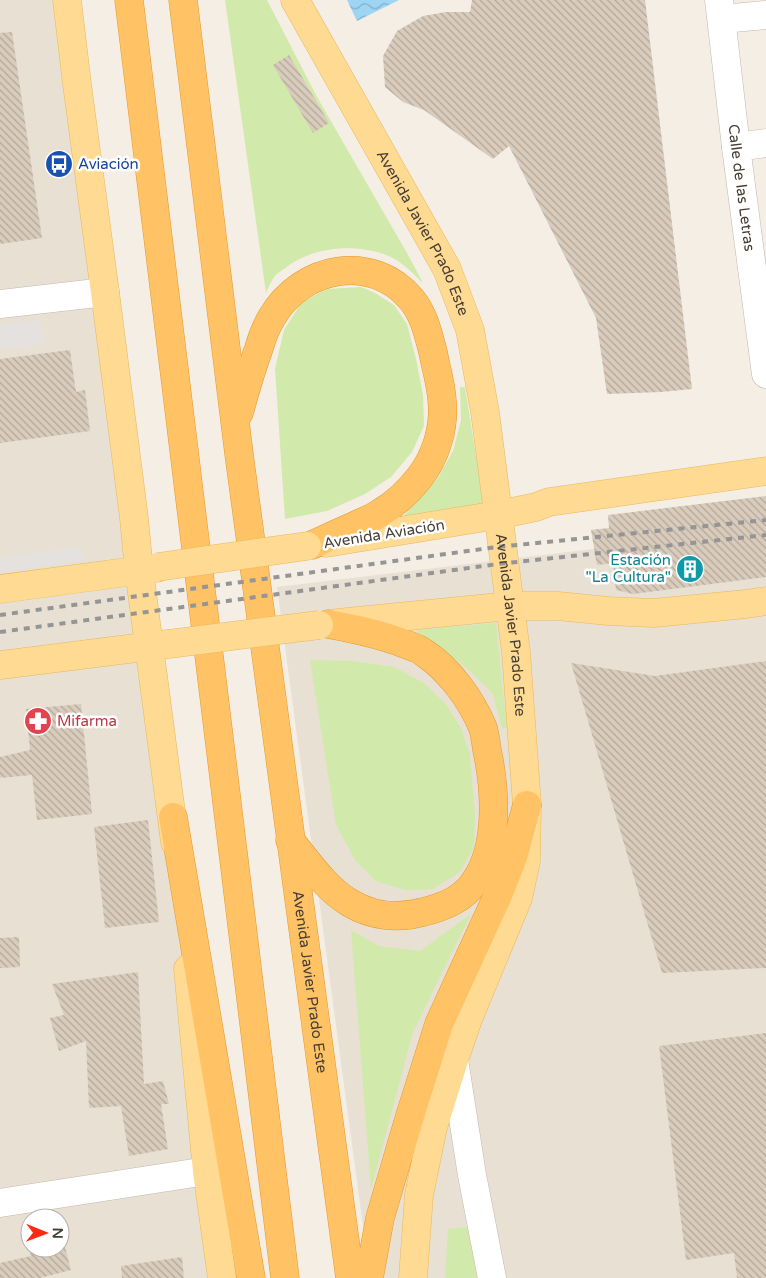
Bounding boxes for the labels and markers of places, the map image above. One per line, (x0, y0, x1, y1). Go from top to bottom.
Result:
bus stop icon: Aviación (44, 149, 74, 179)
place label: Aviación (78, 155, 139, 173)
place label: Estación "La Cultura" (586, 551, 671, 586)
building icon: Estación "La Cultura" (675, 554, 705, 584)
pharmacy icon: Mifarma (23, 706, 53, 736)
place label: Mifarma (57, 712, 117, 730)

